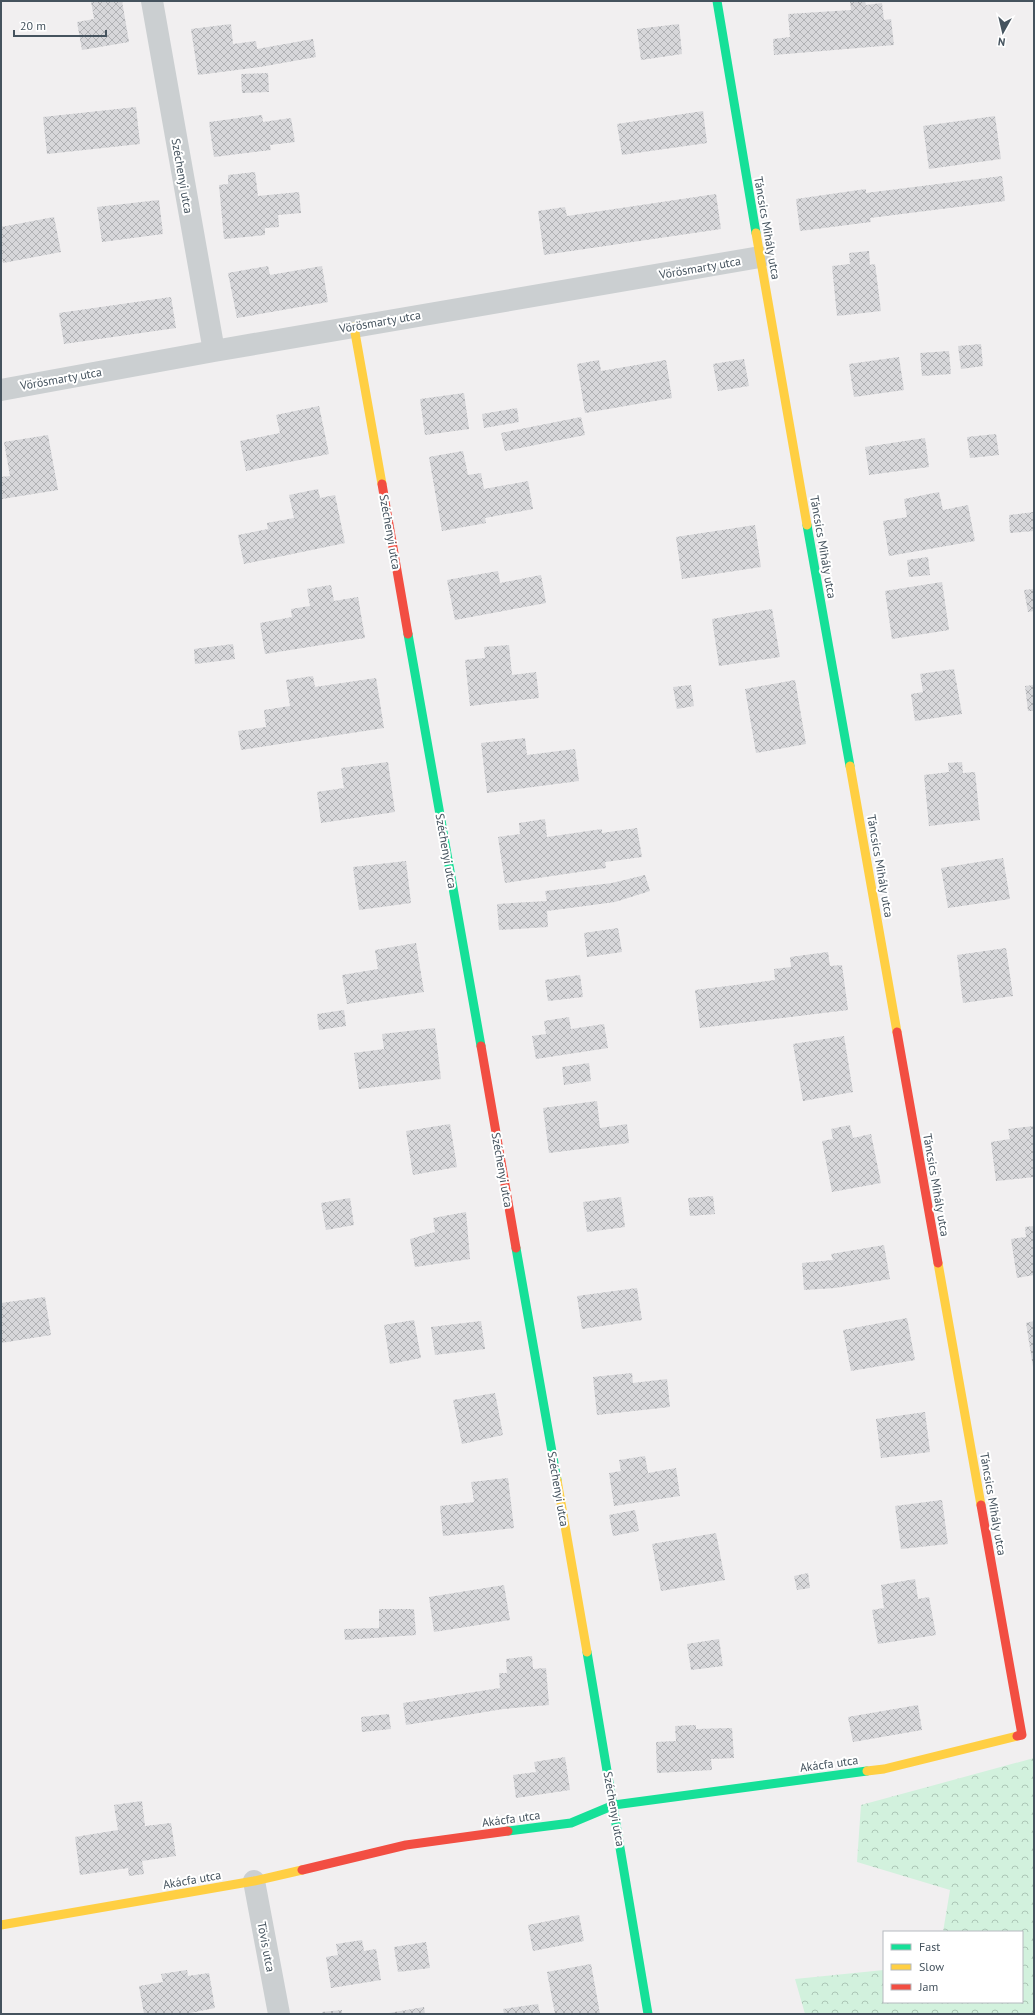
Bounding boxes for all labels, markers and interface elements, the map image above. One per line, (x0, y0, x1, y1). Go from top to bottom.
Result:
scale bar (14, 12, 106, 38)
north arrow (983, 12, 1023, 52)
text: 20 m (20, 18, 46, 33)
text: N (997, 34, 1006, 49)
street label: Széchenyi utca (169, 137, 196, 215)
street label: Táncsics Mihály utca (751, 175, 784, 281)
street label: Vörösmarty utca (657, 253, 742, 282)
street label: Vörösmarty utca (337, 307, 422, 336)
street label: Vörösmarty utca (18, 364, 103, 393)
street label: Széchenyi utca (377, 493, 404, 571)
street label: Táncsics Mihály utca (807, 494, 840, 600)
street label: Széchenyi utca (433, 812, 460, 890)
street label: Táncsics Mihály utca (864, 813, 897, 919)
street label: Széchenyi utca (489, 1131, 516, 1209)
street label: Táncsics Mihály utca (920, 1132, 953, 1238)
street label: Széchenyi utca (545, 1450, 572, 1528)
street label: Táncsics Mihály utca (977, 1451, 1010, 1557)
street label: Akácfa utca (799, 1752, 859, 1775)
street label: Széchenyi utca (601, 1770, 628, 1848)
street label: Akácfa utca (481, 1807, 541, 1830)
street label: Akácfa utca (162, 1867, 222, 1892)
street label: Tövis utca (254, 1921, 279, 1973)
legend (883, 1931, 1023, 2003)
text: Fast (919, 1939, 940, 1954)
text: Slow (919, 1959, 944, 1974)
text: Jam (918, 1979, 938, 1994)

